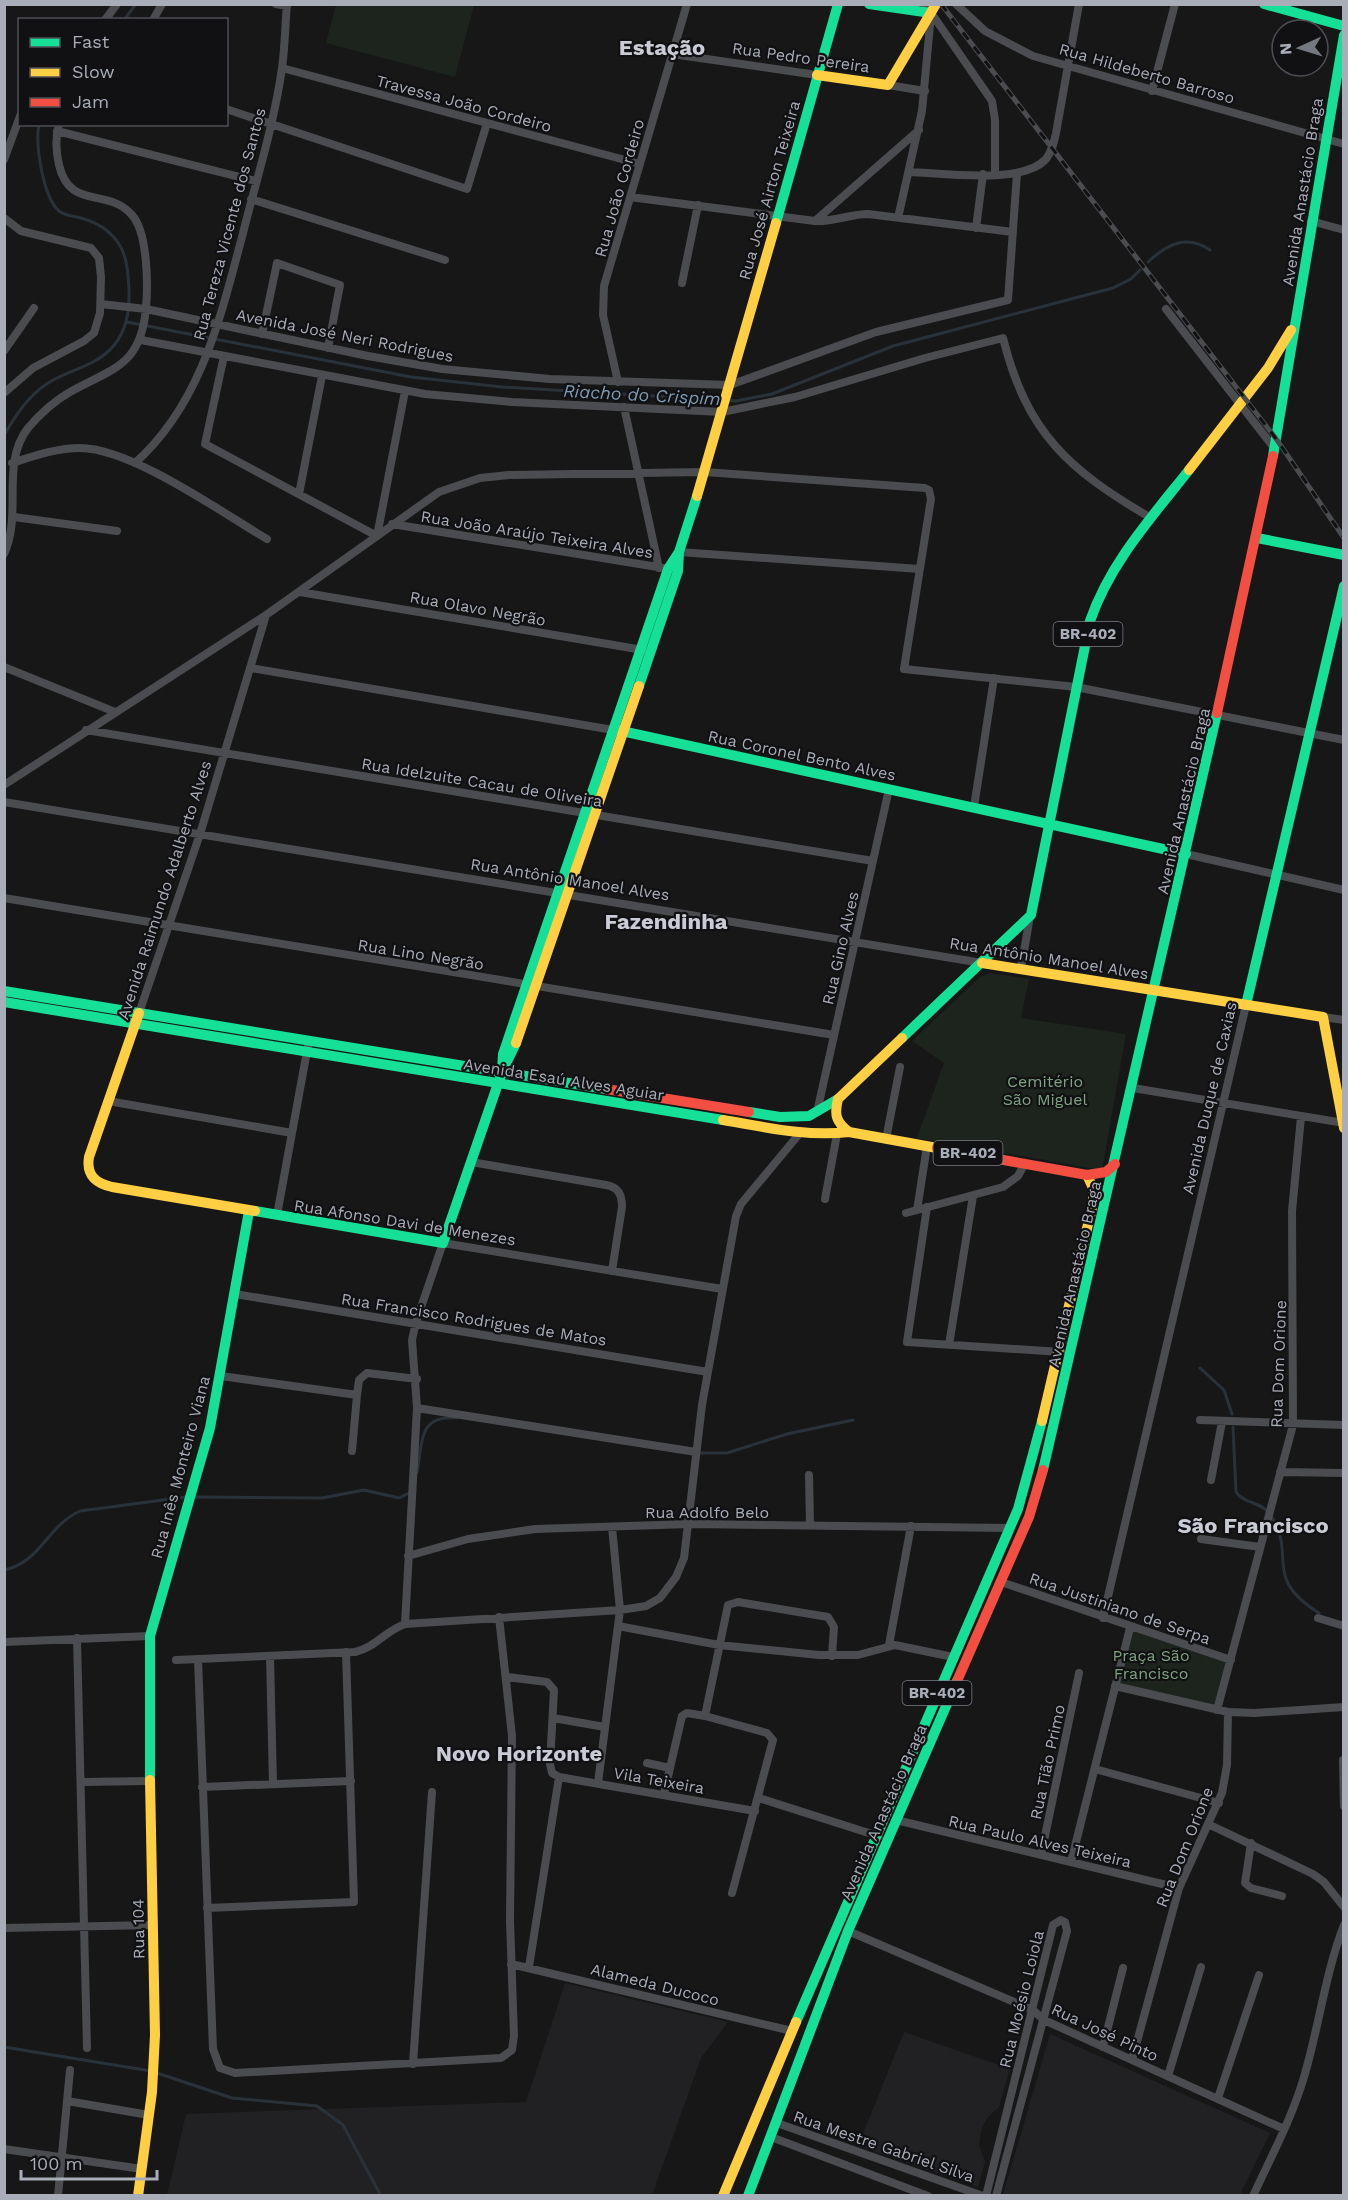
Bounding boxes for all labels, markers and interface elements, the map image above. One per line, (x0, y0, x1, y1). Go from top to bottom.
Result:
legend (18, 18, 228, 126)
north arrow (1270, 18, 1330, 78)
text: Fast (72, 31, 110, 52)
district label: Estação (619, 35, 705, 60)
street label: Rua Pedro Pereira (731, 38, 871, 77)
street label: Rua Hildeberto Barroso (1057, 39, 1237, 108)
text: N (1276, 42, 1295, 56)
text: Slow (72, 61, 115, 82)
street label: Travessa João Cordeiro (374, 71, 554, 136)
text: Jam (72, 91, 109, 112)
street label: Avenida Anastácio Braga (1278, 96, 1327, 288)
street label: Rua José Airton Teixeira (735, 98, 804, 282)
street label: Rua Tereza Vicente dos Santos (189, 106, 270, 343)
street label: Rua João Cordeiro (591, 117, 648, 259)
street label: Avenida José Neri Rodrigues (235, 305, 455, 366)
water label: Riacho do Crispim (563, 380, 721, 409)
street label: Rua João Araújo Teixeira Alves (419, 507, 654, 562)
street label: Rua Olavo Negrão (408, 587, 547, 630)
road number: BR-402 (1054, 622, 1122, 646)
street label: Avenida Anastácio Braga (1153, 706, 1214, 896)
street label: Rua Coronel Bento Alves (706, 726, 898, 785)
street label: Rua Idelzuite Cacau de Oliveira (360, 754, 604, 811)
street label: Avenida Raimundo Adalberto Alves (114, 758, 215, 1022)
street label: Rua Antônio Manoel Alves (469, 854, 671, 905)
street label: Rua Gino Alves (818, 890, 863, 1007)
district label: Fazendinha (604, 909, 728, 934)
street label: Rua Antônio Manoel Alves (948, 933, 1150, 984)
street label: Rua Lino Negrão (356, 935, 485, 974)
street label: Avenida Duque de Caxias (1178, 1000, 1241, 1196)
street label: Avenida Esaú Alves Aguiar (462, 1054, 666, 1105)
park label: Cemitério São Miguel (1003, 1072, 1087, 1109)
road number: BR-402 (934, 1141, 1002, 1165)
street label: Avenida Anastácio Braga (1044, 1179, 1105, 1369)
street label: Rua Afonso Davi de Menezes (293, 1196, 517, 1249)
street label: Rua Francisco Rodrigues de Matos (340, 1289, 608, 1350)
street label: Rua Dom Orione (1267, 1300, 1290, 1428)
street label: Rua Inês Monteiro Viana (147, 1374, 214, 1561)
street label: Rua Adolfo Belo (645, 1503, 769, 1522)
district label: São Francisco (1177, 1513, 1329, 1538)
street label: Rua Justiniano de Serpa (1027, 1569, 1213, 1648)
park label: Praça São Francisco (1113, 1646, 1189, 1683)
road number: BR-402 (902, 1681, 972, 1705)
street label: Rua Tião Primo (1026, 1703, 1069, 1821)
street label: Avenida Anastácio Braga (836, 1721, 931, 1903)
district label: Novo Horizonte (436, 1741, 602, 1766)
street label: Vila Teixeira (612, 1763, 706, 1798)
street label: Rua Dom Orione (1152, 1784, 1217, 1910)
street label: Rua Paulo Alves Teixeira (947, 1811, 1133, 1872)
street label: Rua 104 (128, 1899, 149, 1959)
street label: Rua Moésio Loiola (995, 1928, 1048, 2070)
street label: Alameda Ducoco (589, 1959, 721, 2010)
street label: Rua José Pinto (1048, 1999, 1161, 2066)
street label: Rua Mestre Gabriel Silva (791, 2107, 977, 2186)
scale bar (21, 2143, 158, 2181)
text: 100 m (30, 2153, 83, 2174)

